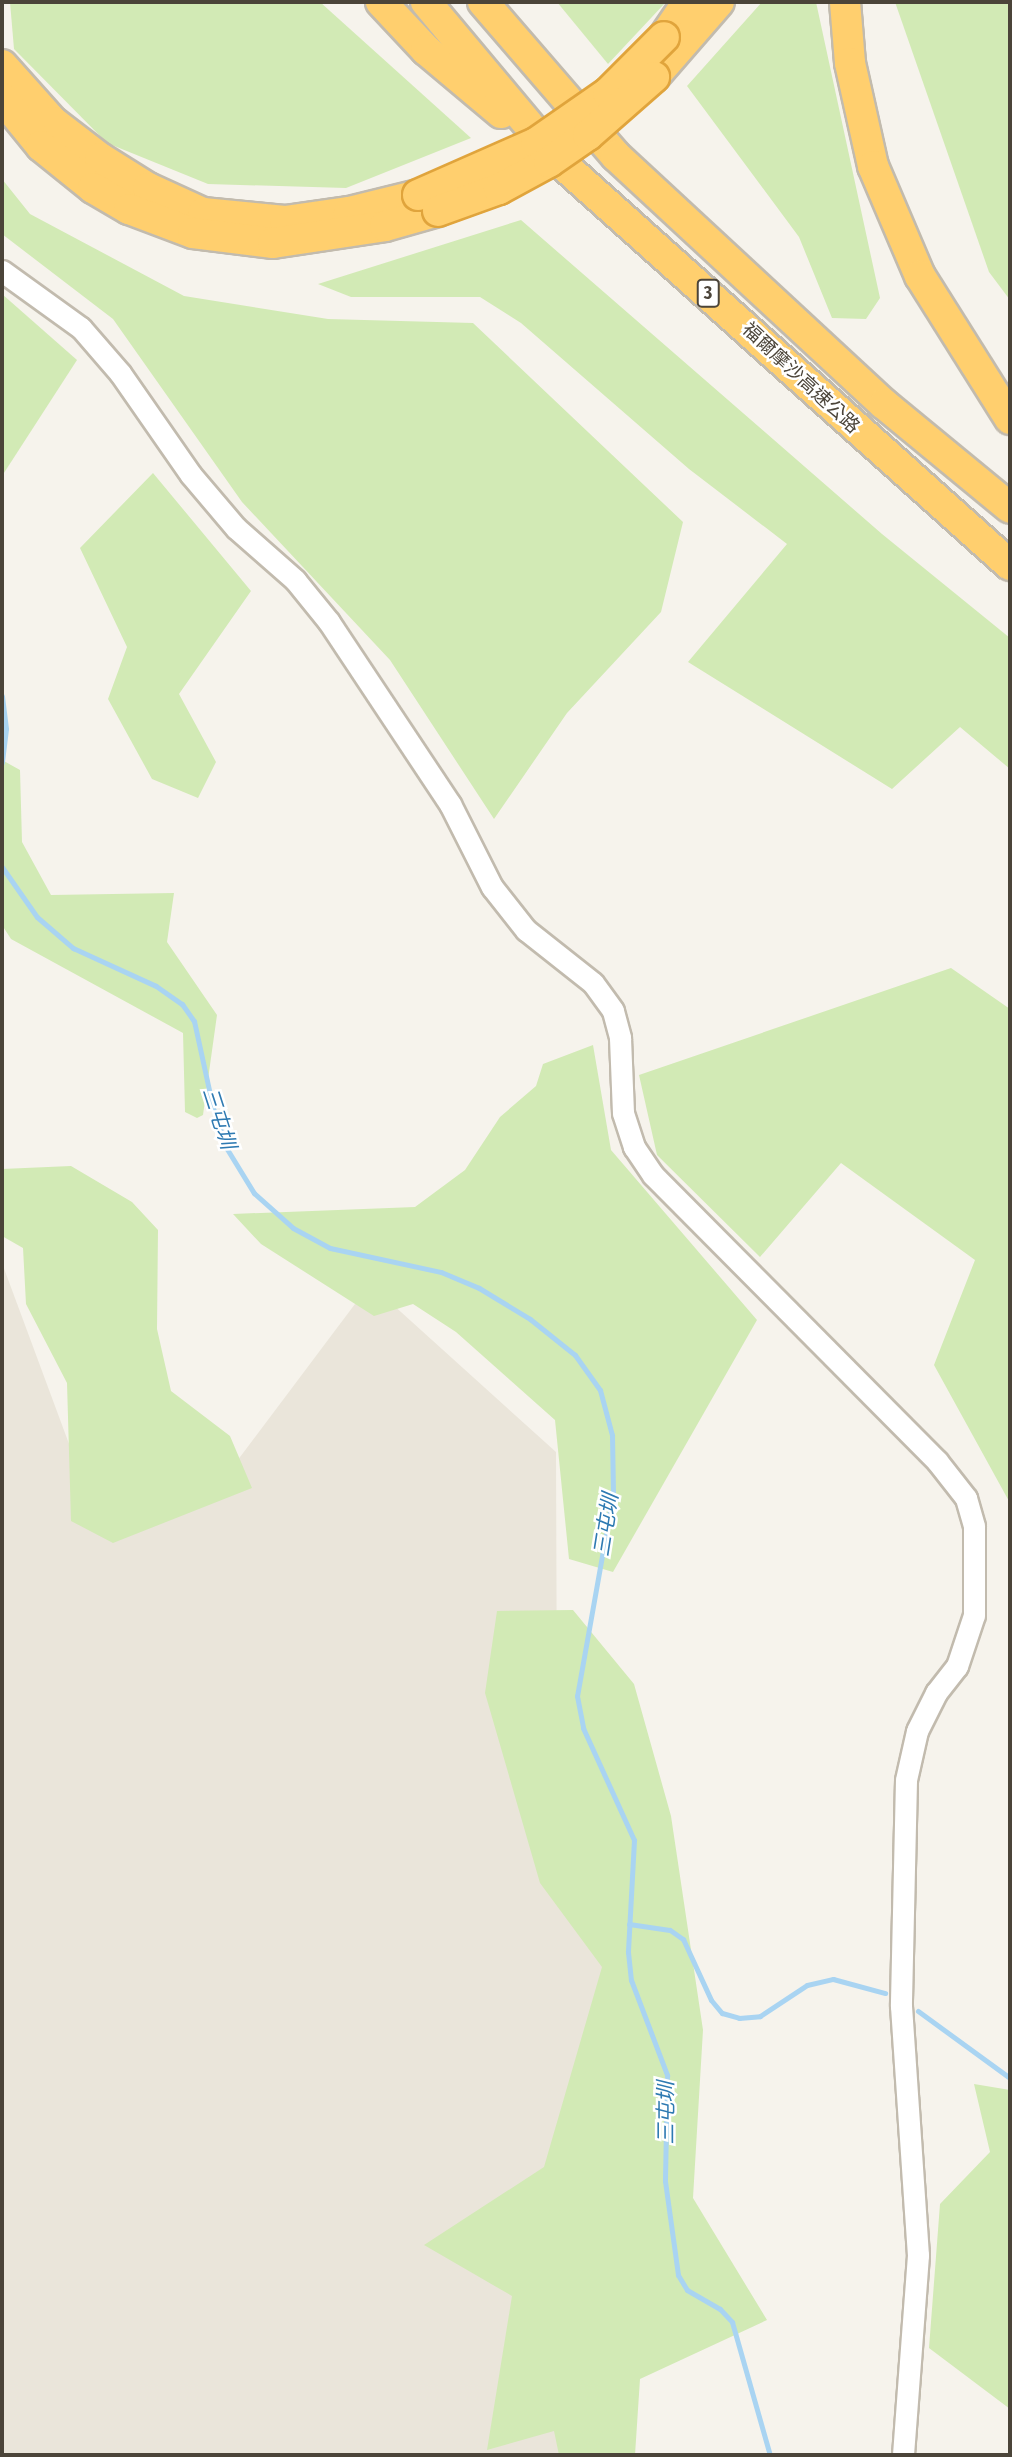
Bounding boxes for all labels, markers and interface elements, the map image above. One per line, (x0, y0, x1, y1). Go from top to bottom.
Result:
road number: 3 (696, 278, 720, 307)
street label: 福爾摩沙高速公路 (738, 318, 864, 438)
water label: 三屯圳 (197, 1084, 241, 1152)
water label: 三屯圳 (589, 1492, 623, 1558)
water label: 三屯圳 (653, 2082, 679, 2144)

